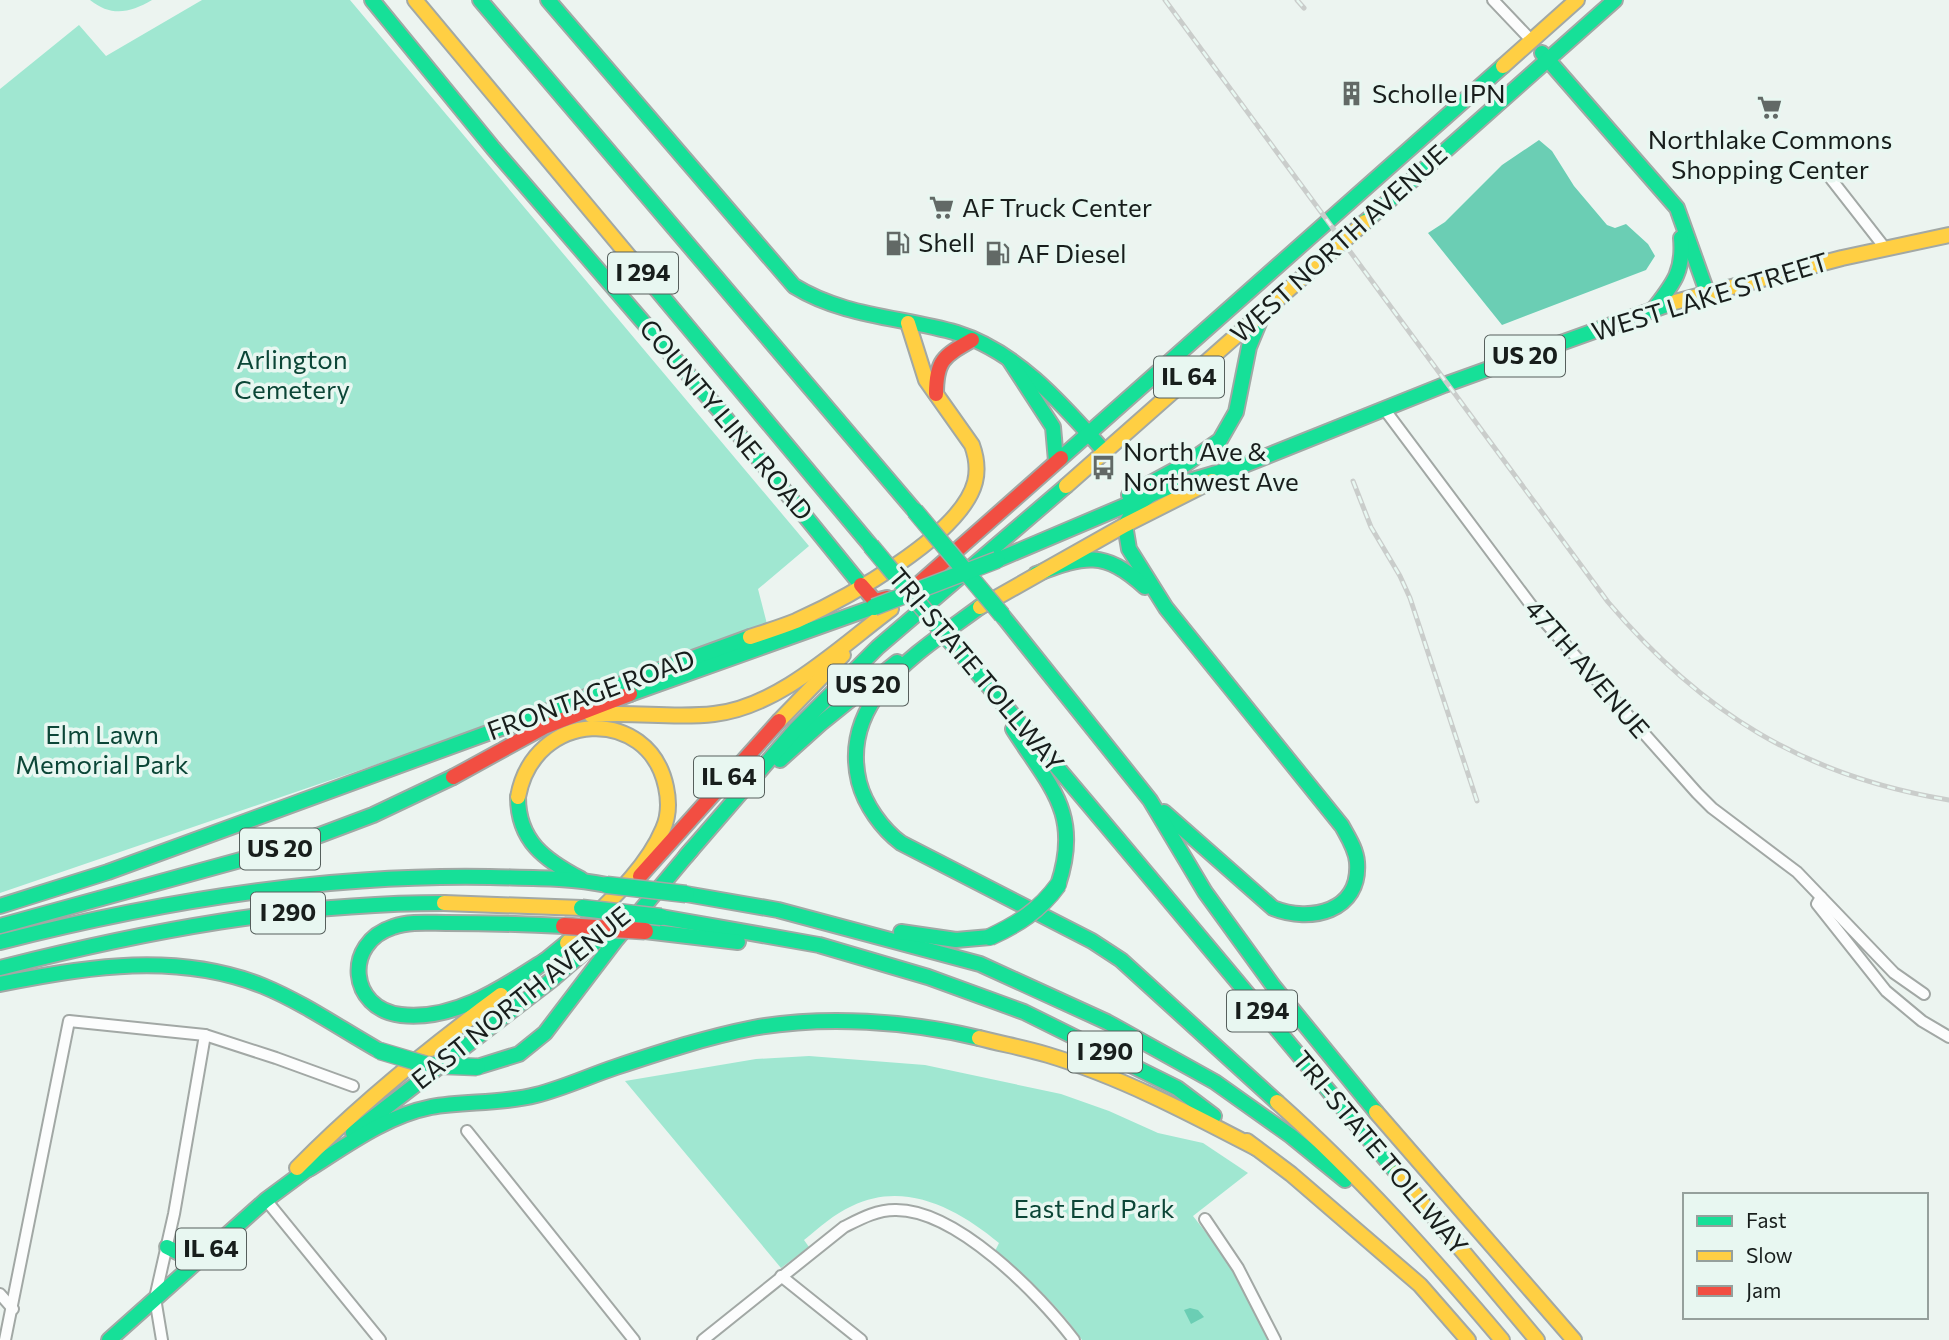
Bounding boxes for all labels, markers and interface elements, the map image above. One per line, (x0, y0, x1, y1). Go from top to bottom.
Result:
place label: Scholle IPN (1372, 77, 1506, 108)
building icon: Scholle IPN (1338, 80, 1366, 108)
supermarket icon: Northlake Commons Shopping Center (1756, 94, 1784, 122)
place label: Northlake Commons Shopping Center (1648, 123, 1892, 184)
street label: WEST NORTH AVENUE (1223, 137, 1453, 348)
place label: AF Truck Center (962, 191, 1152, 222)
supermarket icon: AF Truck Center (928, 194, 956, 222)
place label: Shell (918, 226, 975, 257)
fuel station icon: Shell (884, 229, 912, 257)
place label: AF Diesel (1017, 237, 1127, 268)
fuel station icon: AF Diesel (983, 240, 1011, 268)
street label: WEST LAKE STREET (1588, 245, 1832, 346)
road number: I 294 (608, 252, 678, 294)
street label: COUNTY LINE ROAD (634, 312, 820, 526)
road number: US 20 (1485, 335, 1565, 376)
park label: Arlington Cemetery (234, 343, 350, 404)
road number: IL 64 (1154, 356, 1224, 398)
place label: North Ave & Northwest Ave (1123, 435, 1299, 496)
bus stop icon: North Ave & Northwest Ave (1089, 453, 1117, 481)
street label: TRI-STATE TOLLWAY (883, 561, 1071, 777)
street label: 47TH AVENUE (1520, 592, 1657, 744)
street label: FRONTAGE ROAD (483, 642, 698, 746)
road number: US 20 (828, 664, 908, 706)
park label: Elm Lawn Memorial Park (15, 718, 189, 779)
road number: IL 64 (694, 756, 764, 798)
road number: US 20 (240, 828, 320, 870)
road number: I 290 (251, 892, 325, 933)
street label: EAST NORTH AVENUE (405, 899, 636, 1095)
road number: I 294 (1227, 990, 1297, 1031)
road number: I 290 (1068, 1032, 1142, 1072)
street label: TRI-STATE TOLLWAY (1287, 1044, 1475, 1260)
park label: East End Park (1013, 1192, 1175, 1223)
legend (1683, 1193, 1928, 1319)
text: Fast (1746, 1207, 1787, 1232)
road number: IL 64 (176, 1228, 246, 1269)
text: Slow (1746, 1242, 1793, 1267)
text: Jam (1746, 1277, 1781, 1302)

